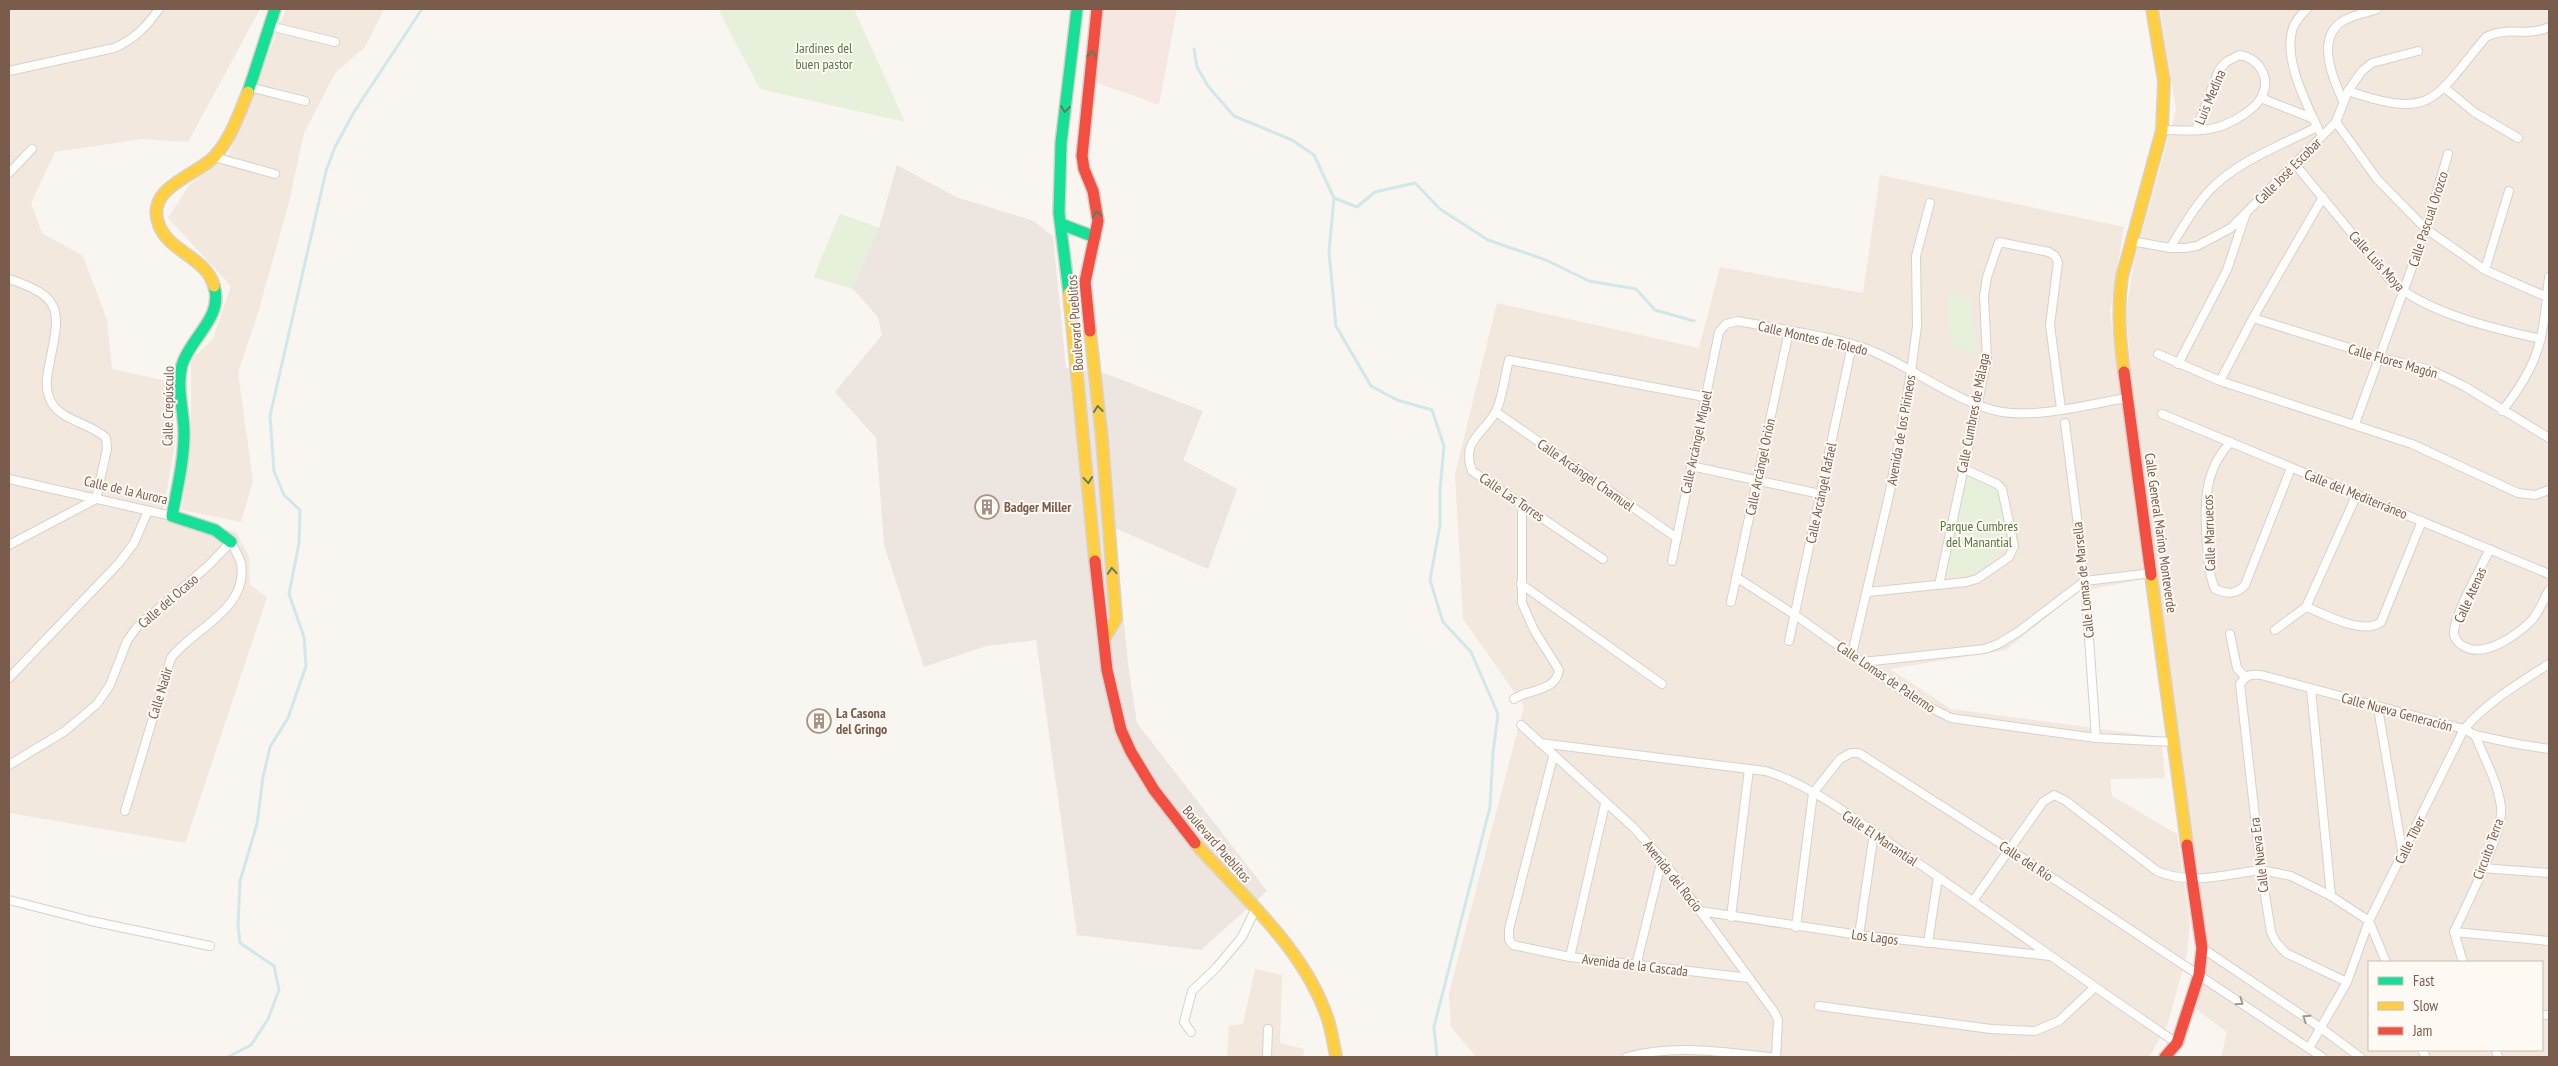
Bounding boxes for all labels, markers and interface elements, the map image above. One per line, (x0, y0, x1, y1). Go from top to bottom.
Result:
park label: Jardines del buen pastor (795, 39, 853, 73)
one-way arrow (1086, 50, 1097, 58)
street label: Luis Medina (2190, 67, 2230, 127)
one-way arrow (1060, 106, 1071, 114)
street label: Calle José Escobar (2251, 134, 2325, 208)
street label: Calle Pascual Orozco (2404, 169, 2452, 269)
one-way arrow (1092, 209, 1103, 217)
street label: Calle Luis Moya (2345, 227, 2409, 295)
street label: Boulevard Pueblitos (1063, 274, 1087, 372)
street label: Calle Montes de Toledo (1756, 317, 1870, 359)
street label: Calle Flores Magón (2346, 340, 2440, 382)
street label: Calle Cumbres de Málaga (1953, 352, 1993, 474)
street label: Calle Crepúsculo (158, 366, 178, 446)
street label: Avenida de los Pirineos (1882, 373, 1920, 487)
street label: Calle Arcángel Miguel (1676, 388, 1716, 495)
one-way arrow (1093, 405, 1104, 413)
street label: Calle Arcángel Orión (1741, 417, 1779, 517)
street label: Calle Arcángel Chamuel (1534, 435, 1639, 516)
street label: Calle Arcángel Rafael (1802, 440, 1841, 545)
street label: Calle General Marino Monteverde (2141, 452, 2181, 614)
street label: Calle del Mediterráneo (2302, 465, 2410, 523)
street label: Calle Las Torres (1476, 469, 1548, 525)
street label: Calle de la Aurora (82, 472, 170, 508)
one-way arrow (1082, 476, 1093, 484)
building icon: Badger Miller (974, 494, 1000, 520)
street label: Calle Marruecos (2199, 494, 2219, 572)
place label: Badger Miller (1004, 498, 1072, 516)
park label: Parque Cumbres del Manantial (1940, 517, 2018, 551)
street label: Calle Lomas de Marsella (2068, 521, 2098, 639)
street label: Calle Atenas (2450, 564, 2490, 626)
one-way arrow (1106, 566, 1117, 574)
street label: Calle del Ocaso (134, 570, 202, 632)
street label: Calle Lomas de Palermo (1833, 637, 1939, 717)
street label: Calle Nadir (144, 665, 176, 721)
street label: Calle Nueva Generación (2339, 688, 2455, 736)
place label: La Casona del Gringo (836, 704, 887, 738)
building icon: La Casona del Gringo (806, 708, 832, 734)
street label: Boulevard Pueblitos (1179, 802, 1255, 886)
street label: Calle El Manantial (1839, 806, 1922, 870)
street label: Calle Tíber (2391, 813, 2429, 867)
street label: Calle Nueva Era (2245, 816, 2273, 894)
street label: Circuito Terra (2469, 816, 2507, 882)
street label: Avenida del Rocío (1640, 837, 1706, 915)
street label: Calle del Río (1996, 837, 2056, 885)
street label: Los Lagos (1851, 925, 1900, 949)
street label: Avenida de la Cascada (1581, 950, 1689, 980)
legend (2368, 961, 2543, 1051)
text: Fast (2413, 971, 2434, 990)
one-way arrow (2234, 996, 2244, 1005)
text: Slow (2413, 996, 2438, 1015)
one-way arrow (2302, 1015, 2312, 1024)
text: Jam (2412, 1021, 2432, 1040)

